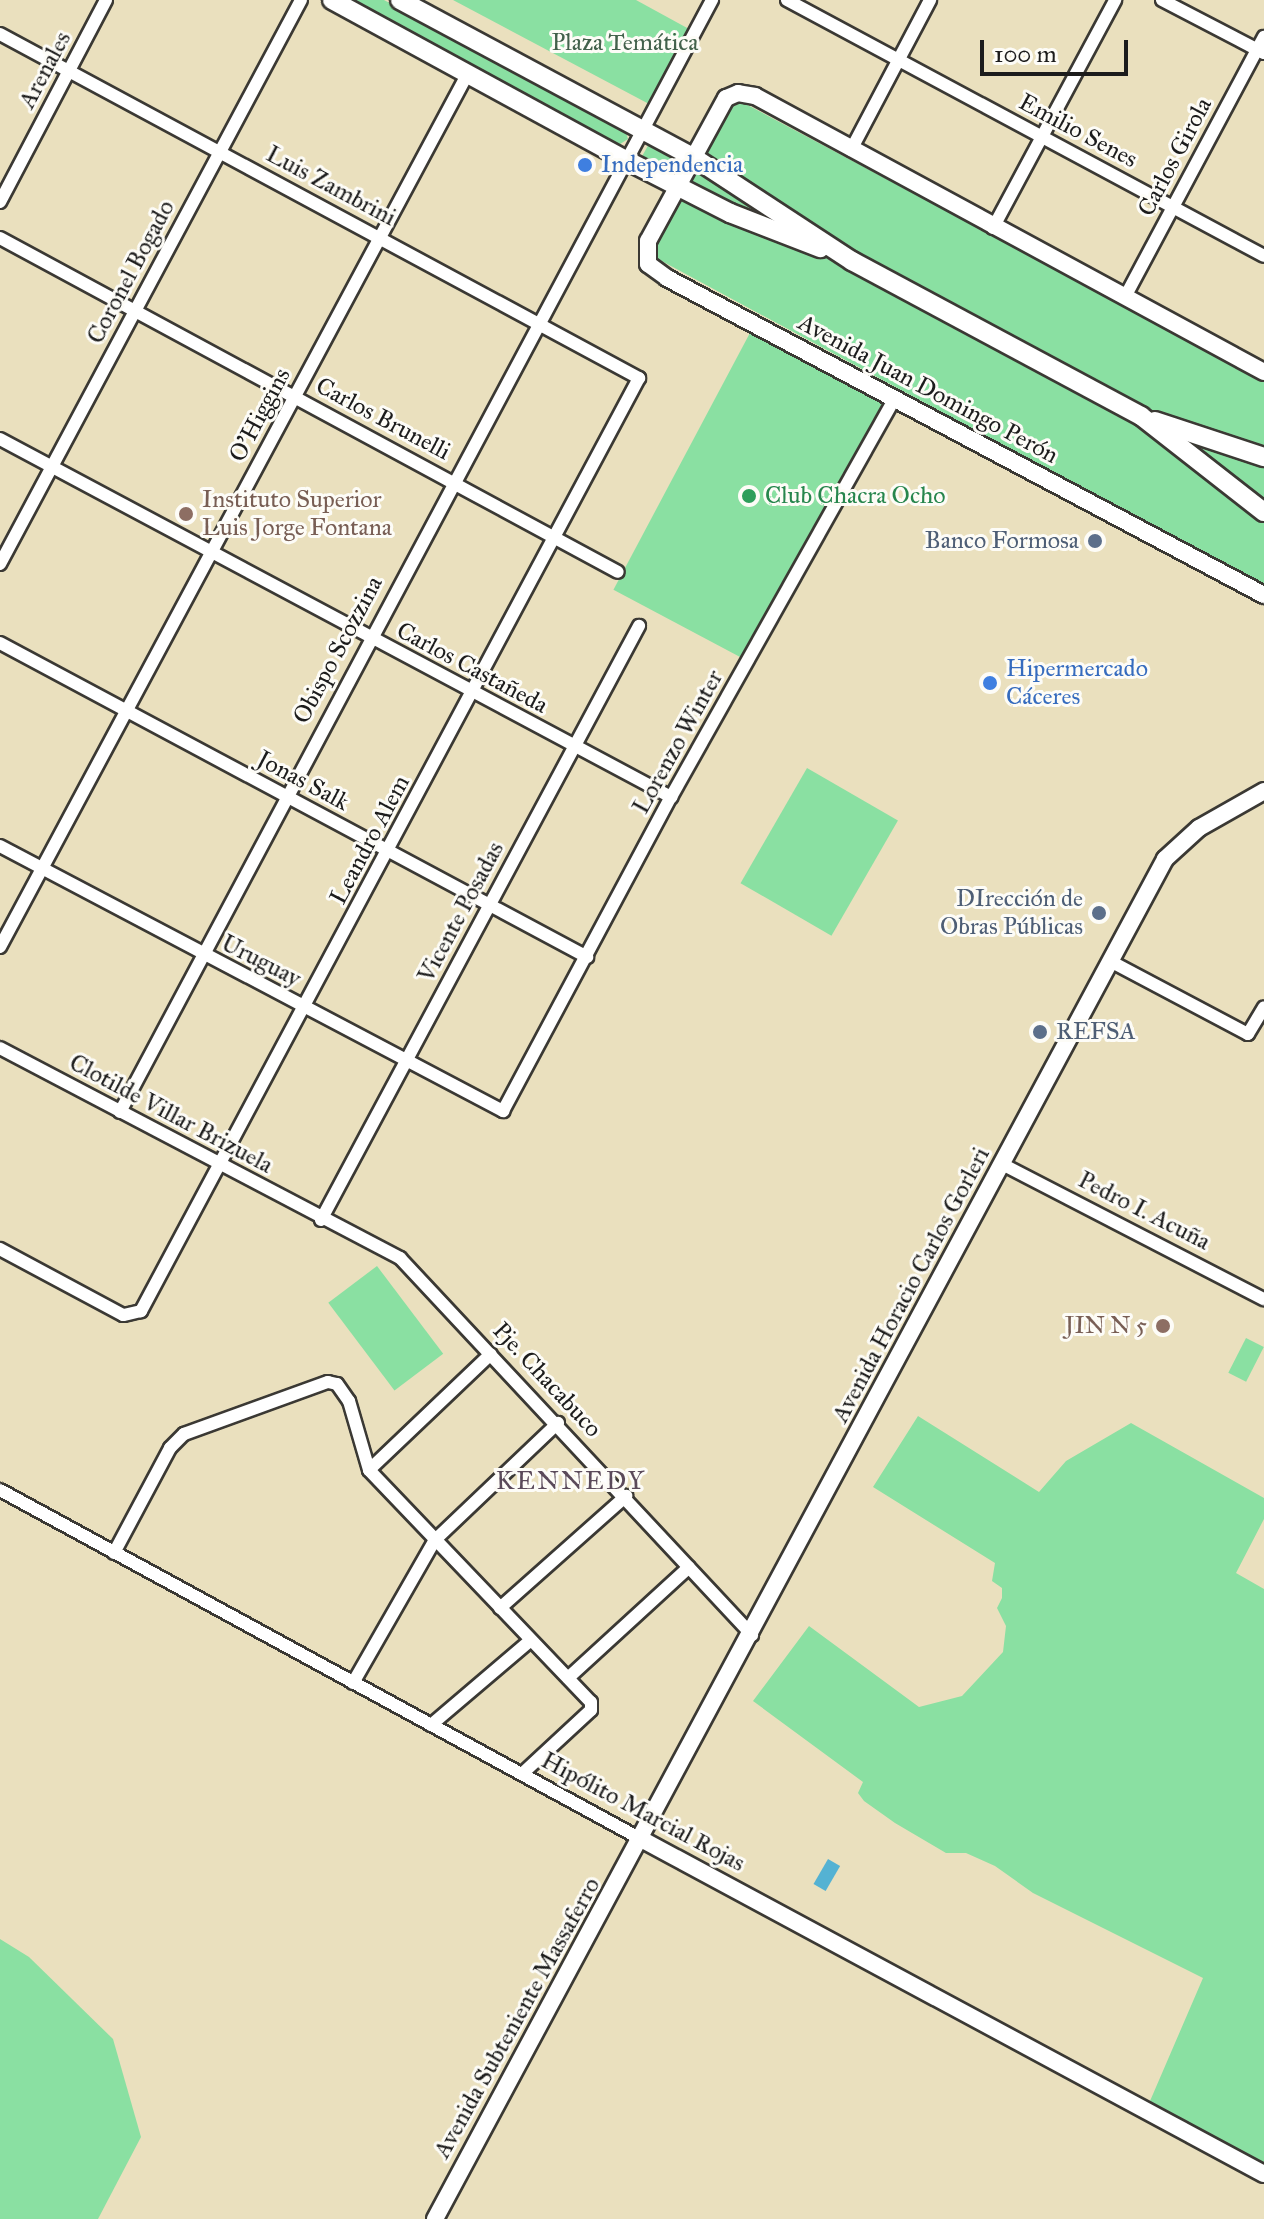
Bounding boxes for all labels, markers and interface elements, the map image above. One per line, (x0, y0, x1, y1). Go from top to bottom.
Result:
scale bar (984, 24, 1132, 74)
street label: Arenales (13, 26, 77, 114)
park label: Plaza Temática (552, 29, 698, 57)
text: 100 m (994, 39, 1057, 69)
street label: Emilio Senes (1014, 88, 1142, 174)
street label: Carlos Girola (1132, 93, 1218, 221)
street label: Luis Zambrini (261, 140, 401, 232)
place label: Independencia (601, 151, 743, 179)
marker: Independencia (576, 156, 594, 174)
street label: Coronel Bogado (81, 195, 181, 349)
street label: Avenida Juan Domingo Perón (793, 308, 1063, 470)
street label: O'Higgins (223, 363, 297, 467)
street label: Carlos Brunelli (311, 371, 455, 467)
place label: Club Chacra Ocho (765, 482, 946, 510)
place label: Instituto Superior Luis Jorge Fontana (202, 486, 392, 542)
marker: Club Chacra Ocho (740, 487, 758, 505)
marker: Instituto Superior Luis Jorge Fontana (177, 505, 195, 523)
place label: Banco Formosa (925, 527, 1079, 555)
marker: Banco Formosa (1086, 532, 1104, 550)
street label: Obispo Scozzina (287, 571, 389, 729)
street label: Carlos Castañeda (392, 616, 552, 720)
place label: Hipermercado Cáceres (1006, 655, 1148, 711)
street label: Lorenzo Winter (627, 665, 729, 819)
marker: Hipermercado Cáceres (981, 674, 999, 692)
street label: Jonas Salk (252, 745, 354, 817)
street label: Leandro Alem (324, 771, 416, 909)
street label: Vicente Posadas (412, 837, 510, 987)
place label: DIrección de Obras Públicas (940, 885, 1083, 941)
marker: DIrección de Obras Públicas (1090, 904, 1108, 922)
street label: Uruguay (216, 929, 306, 993)
place label: REFSA (1056, 1018, 1136, 1046)
marker: REFSA (1031, 1023, 1049, 1041)
street label: Clotilde Villar Brizuela (64, 1048, 278, 1180)
street label: Avenida Horacio Carlos Gorleri (826, 1142, 996, 1428)
street label: Pedro I. Acuña (1073, 1165, 1215, 1257)
place label: JIN N 5 (1065, 1312, 1147, 1340)
street label: Pje. Chacabuco (486, 1317, 608, 1443)
marker: JIN N 5 (1154, 1317, 1172, 1335)
district label: KENNEDY (496, 1465, 646, 1497)
street label: Hipólito Marcial Rojas (536, 1746, 750, 1878)
street label: Avenida Subteniente Massaferro (428, 1873, 606, 2163)

